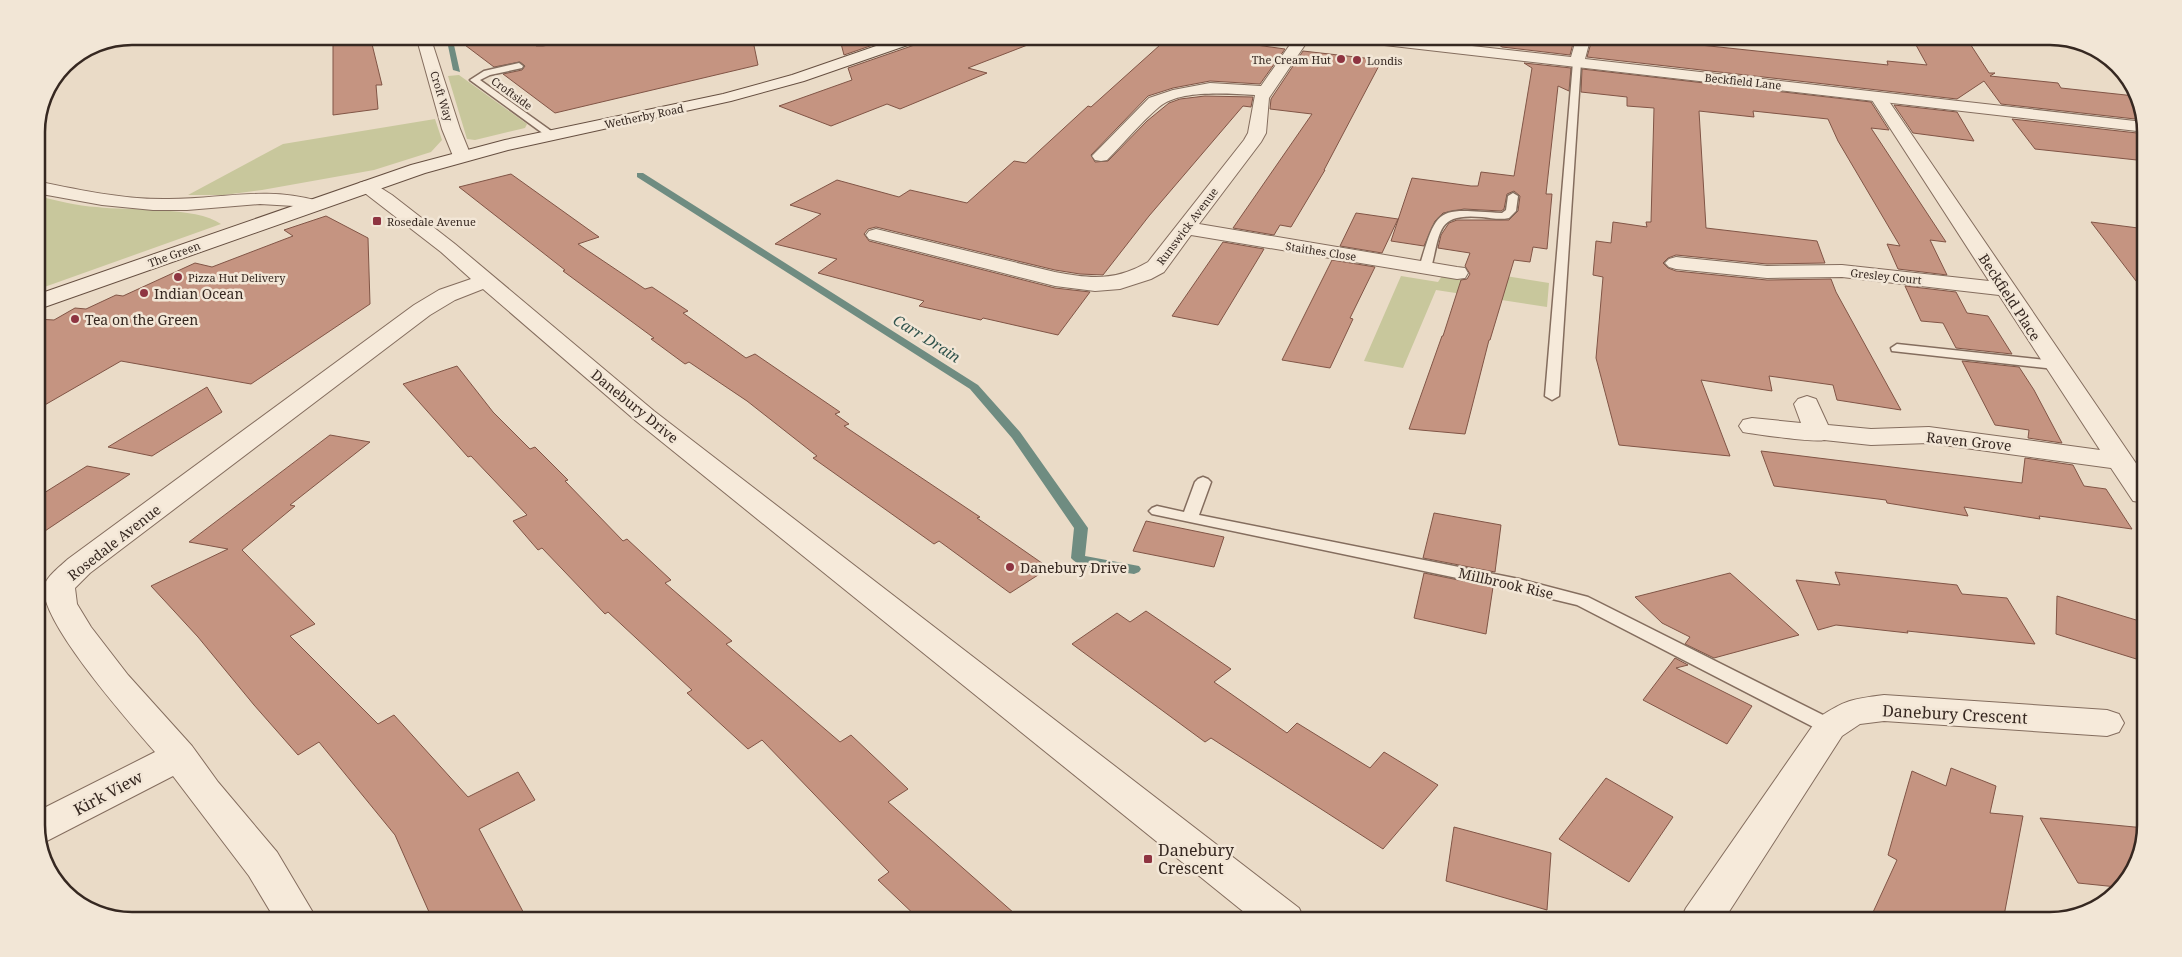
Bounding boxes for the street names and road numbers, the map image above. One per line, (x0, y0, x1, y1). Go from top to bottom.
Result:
street label: Croft Way (427, 69, 457, 124)
street label: Beckfield Lane (1704, 70, 1782, 93)
street label: Croftside (488, 73, 536, 113)
street label: Wetherby Road (603, 100, 685, 132)
street label: Runswick Avenue (1153, 184, 1221, 268)
street label: The Green (146, 238, 202, 270)
street label: Staithes Close (1285, 238, 1358, 264)
street label: Beckfield Place (1975, 250, 2045, 344)
street label: Gresley Court (1850, 265, 1922, 287)
street label: Danebury Drive (587, 365, 683, 447)
street label: Raven Grove (1925, 427, 2013, 455)
street label: Rosedale Avenue (64, 500, 164, 584)
street label: Millbrook Rise (1457, 563, 1555, 603)
street label: Danebury Crescent (1882, 699, 2029, 729)
street label: Kirk View (69, 765, 147, 820)

